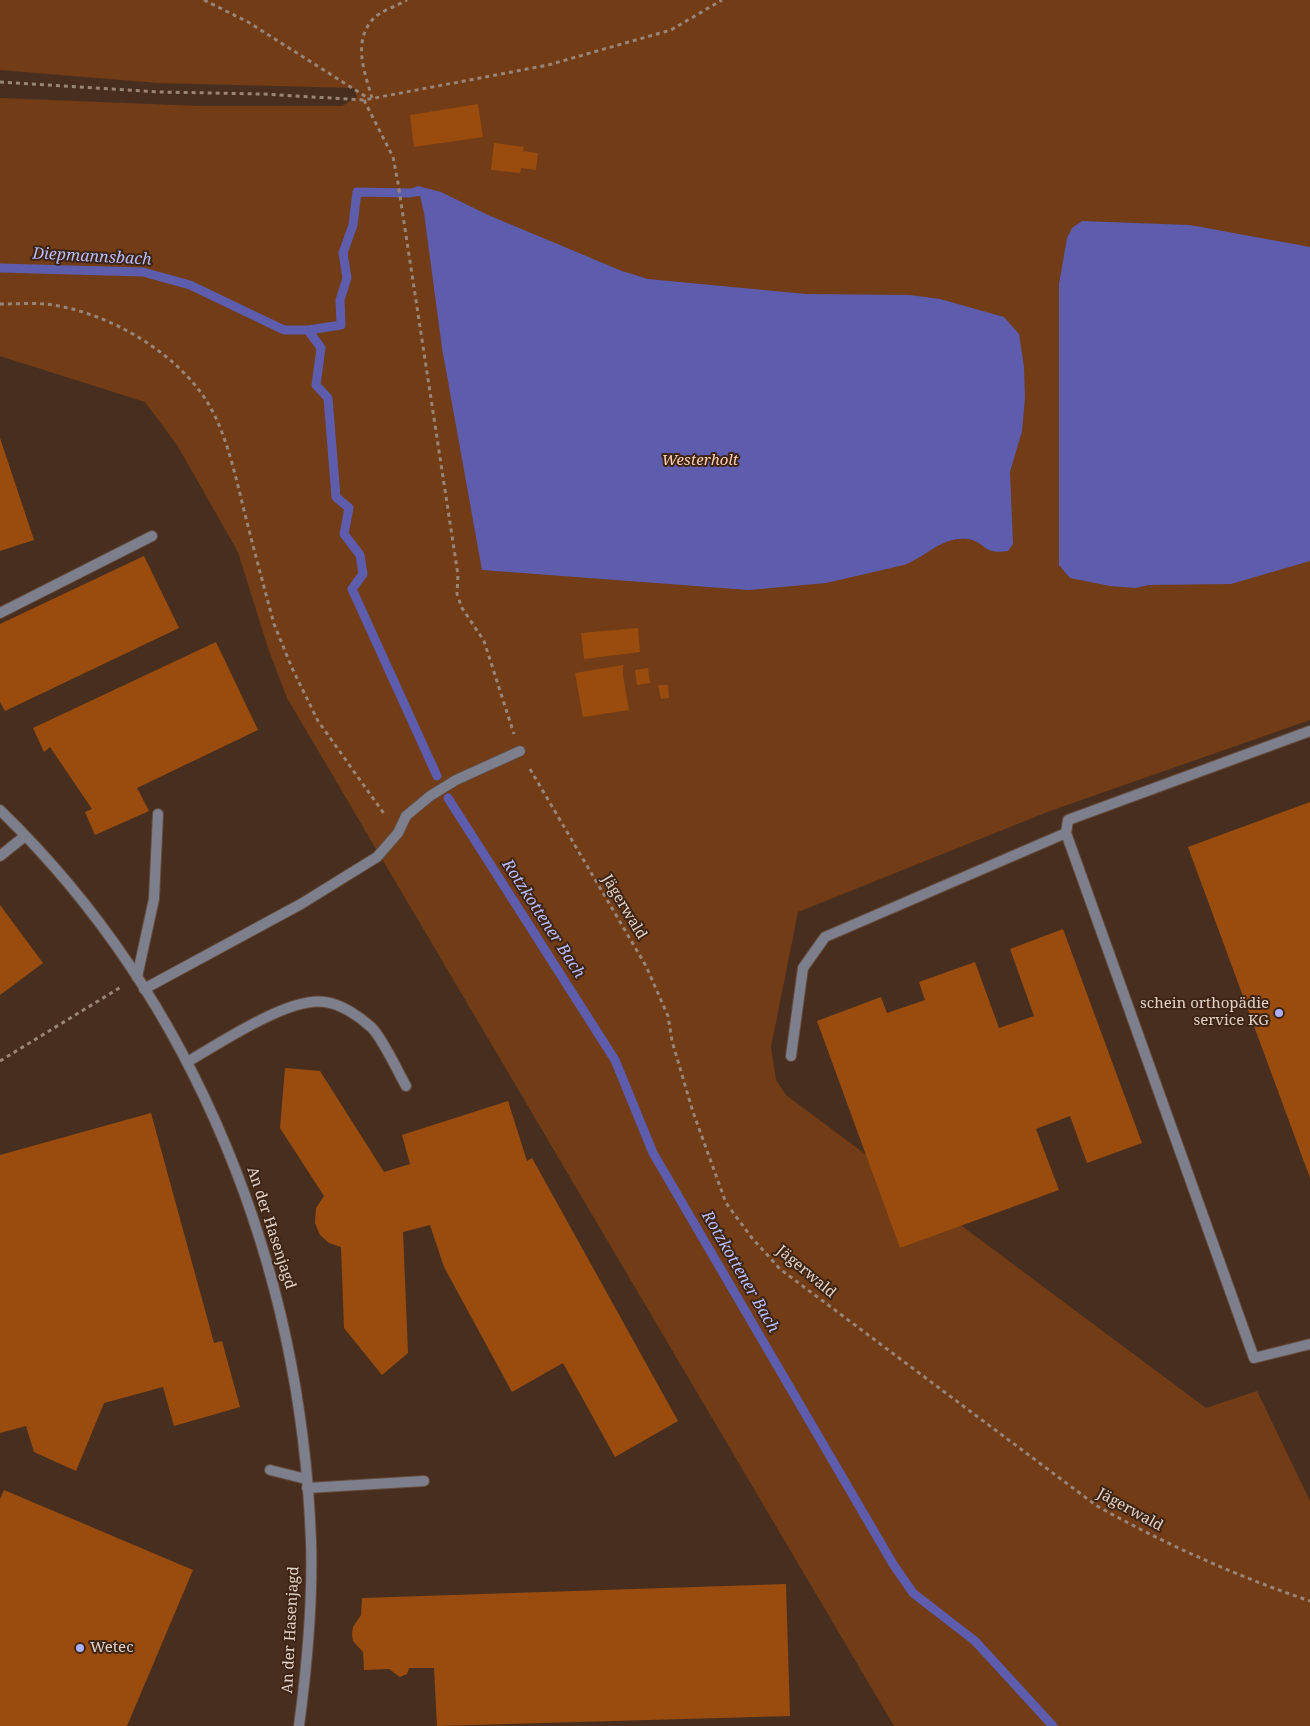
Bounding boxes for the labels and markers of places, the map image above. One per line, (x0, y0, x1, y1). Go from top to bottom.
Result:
place label: schein orthopädie service KG (1140, 995, 1269, 1030)
marker: schein orthopädie service KG (1273, 1007, 1285, 1019)
place label: Wetec (90, 1639, 134, 1657)
marker: Wetec (74, 1642, 86, 1654)

